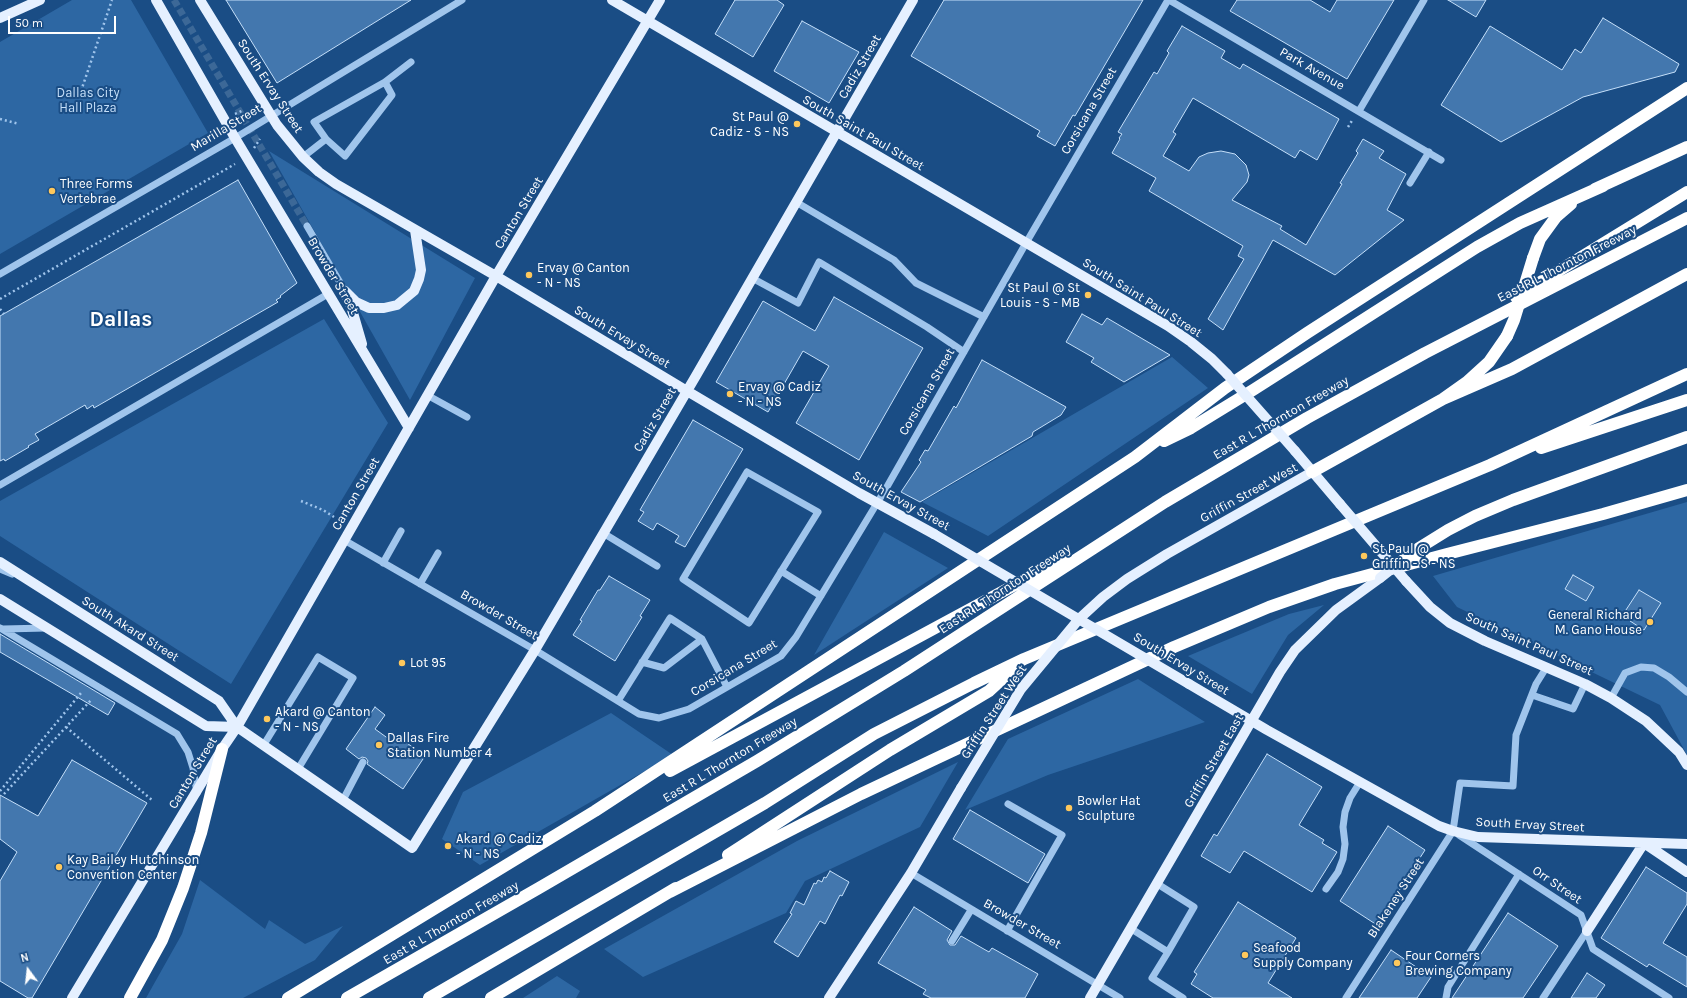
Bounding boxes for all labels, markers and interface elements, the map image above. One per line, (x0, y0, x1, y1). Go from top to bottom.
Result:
scale bar (10, 8, 118, 34)
text: 50 m (15, 16, 43, 30)
street label: Cadiz Street (835, 32, 885, 102)
street label: South Ervay Street (234, 36, 306, 136)
street label: Park Avenue (1277, 44, 1347, 94)
street label: Corsicana Street (1058, 65, 1120, 157)
park label: Dallas City Hall Plaza (57, 85, 119, 116)
street label: South Saint Paul Street (799, 92, 927, 174)
street label: Marilla Street (188, 101, 264, 155)
place label: St Paul @ Cadiz - S - NS (710, 109, 789, 140)
marker: St Paul @ Cadiz - S - NS (792, 119, 802, 129)
street label: Canton Street (491, 174, 547, 252)
place label: Three Forms Vertebrae (60, 176, 133, 207)
marker: Three Forms Vertebrae (47, 186, 57, 196)
street label: East R L Thornton Freeway (1495, 222, 1639, 306)
street label: Browder Street (304, 235, 362, 317)
street label: South Saint Paul Street (1079, 255, 1205, 341)
place label: Ervay @ Canton - N - NS (537, 260, 630, 291)
marker: Ervay @ Canton - N - NS (524, 270, 534, 280)
place label: St Paul @ St Louis - S - MB (1000, 280, 1080, 311)
marker: St Paul @ St Louis - S - MB (1083, 290, 1093, 300)
street label: South Ervay Street (571, 302, 673, 372)
district label: Dallas (90, 307, 152, 333)
street label: Corsicana Street (896, 346, 958, 438)
street label: East R L Thornton Freeway (1210, 373, 1352, 463)
place label: Ervay @ Cadiz - N - NS (738, 379, 821, 410)
street label: Cadiz Street (630, 385, 680, 455)
marker: Ervay @ Cadiz - N - NS (725, 389, 735, 399)
street label: Canton Street (329, 455, 383, 533)
street label: Griffin Street West (1198, 460, 1300, 526)
street label: South Ervay Street (849, 468, 953, 534)
street label: East R L Thornton Freeway (936, 541, 1074, 637)
place label: St Paul @ Griffin - S - NS (1372, 541, 1456, 572)
marker: St Paul @ Griffin - S - NS (1359, 551, 1369, 561)
street label: Browder Street (457, 586, 541, 644)
street label: South Akard Street (78, 593, 182, 665)
place label: General Richard M. Gano House (1548, 607, 1642, 638)
street label: South Saint Paul Street (1463, 609, 1595, 679)
marker: General Richard M. Gano House (1645, 617, 1655, 627)
street label: South Ervay Street (1130, 629, 1232, 699)
street label: Corsicana Street (688, 636, 780, 700)
place label: Lot 95 (410, 655, 446, 671)
marker: Lot 95 (397, 658, 407, 668)
street label: Griffin Street West (958, 662, 1030, 762)
place label: Akard @ Canton - N - NS (275, 704, 371, 735)
street label: Griffin Street East (1181, 711, 1247, 811)
marker: Akard @ Canton - N - NS (262, 714, 272, 724)
street label: East R L Thornton Freeway (660, 714, 800, 806)
place label: Dallas Fire Station Number 4 (387, 730, 492, 761)
street label: Canton Street (165, 734, 221, 812)
marker: Dallas Fire Station Number 4 (374, 740, 384, 750)
place label: Bowler Hat Sculpture (1077, 793, 1140, 824)
marker: Bowler Hat Sculpture (1064, 803, 1074, 813)
street label: South Ervay Street (1475, 814, 1585, 836)
place label: Akard @ Cadiz - N - NS (456, 831, 542, 862)
marker: Akard @ Cadiz - N - NS (443, 841, 453, 851)
place label: Kay Bailey Hutchinson Convention Center (67, 852, 199, 883)
street label: Blakeney Street (1364, 855, 1428, 941)
marker: Kay Bailey Hutchinson Convention Center (54, 862, 64, 872)
street label: Orr Street (1529, 863, 1585, 907)
street label: East R L Thornton Freeway (380, 878, 522, 968)
street label: Browder Street (980, 895, 1064, 953)
place label: Seafood Supply Company (1253, 940, 1353, 971)
place label: Four Corners Brewing Company (1405, 948, 1512, 979)
north arrow (8, 950, 48, 990)
marker: Seafood Supply Company (1240, 950, 1250, 960)
text: N (19, 951, 30, 965)
marker: Four Corners Brewing Company (1392, 958, 1402, 968)

